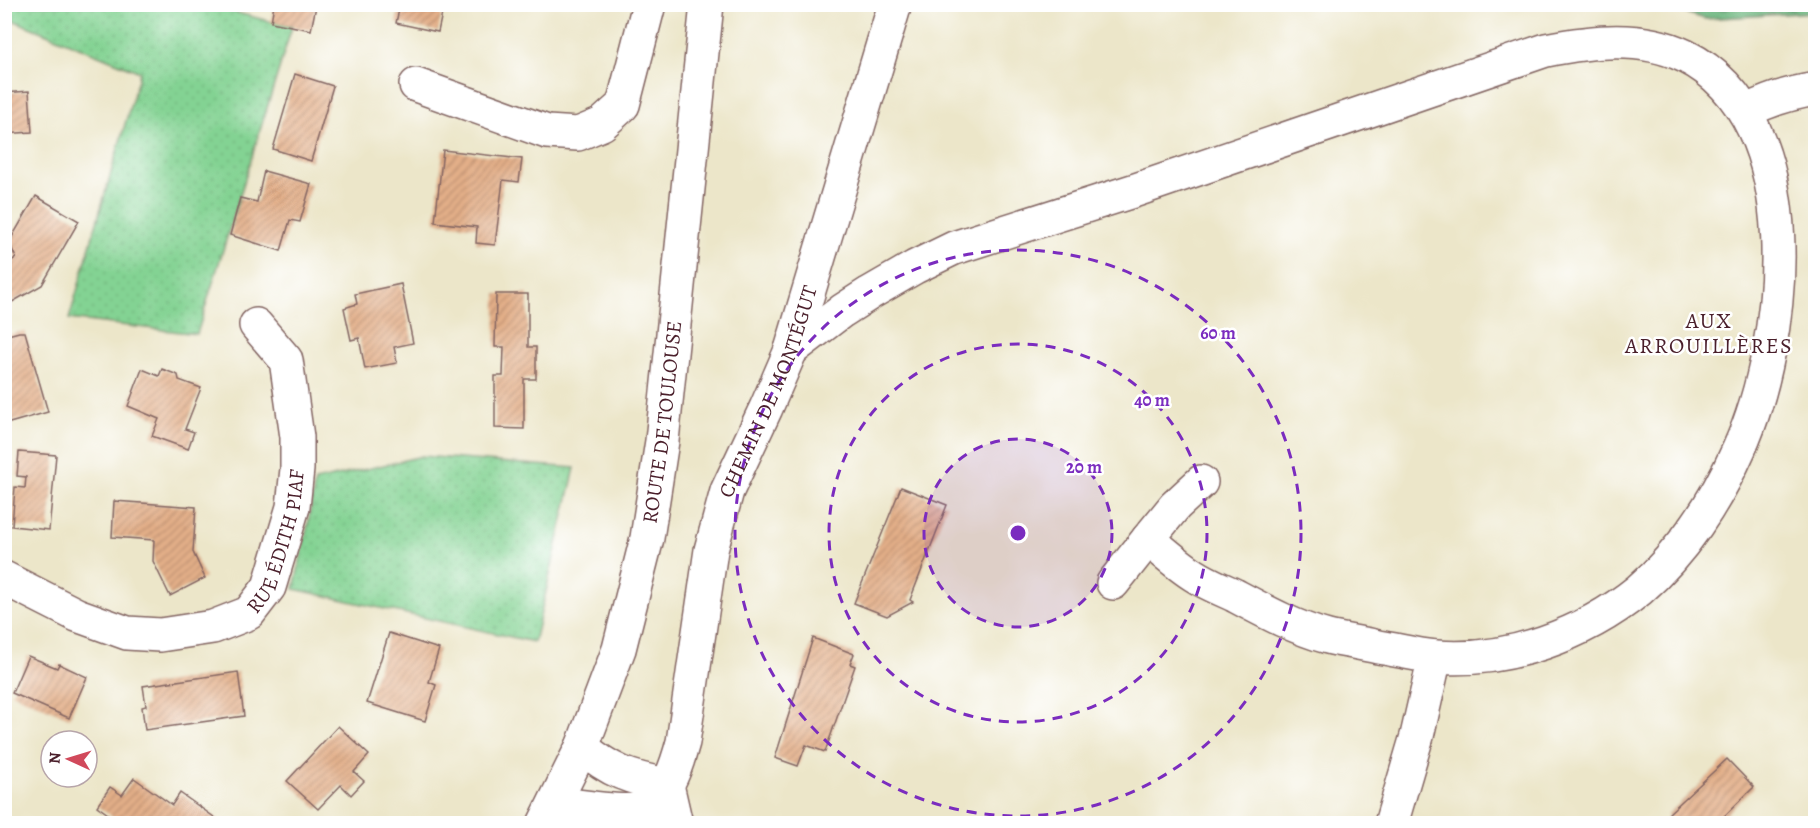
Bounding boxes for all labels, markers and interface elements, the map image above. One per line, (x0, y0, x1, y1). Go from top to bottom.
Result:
street label: CHEMIN DE MONTÉGUT (712, 281, 824, 502)
district label: AUX ARROUILLÈRES (1624, 306, 1793, 361)
street label: ROUTE DE TOULOUSE (635, 319, 688, 525)
text: 60 m (1200, 321, 1236, 345)
text: 40 m (1134, 388, 1170, 412)
text: 20 m (1066, 455, 1102, 479)
street label: RUE ÉDITH PIAF (240, 468, 311, 619)
centre of rings (1008, 523, 1028, 543)
north arrow (39, 729, 99, 789)
text: N (44, 751, 66, 765)

